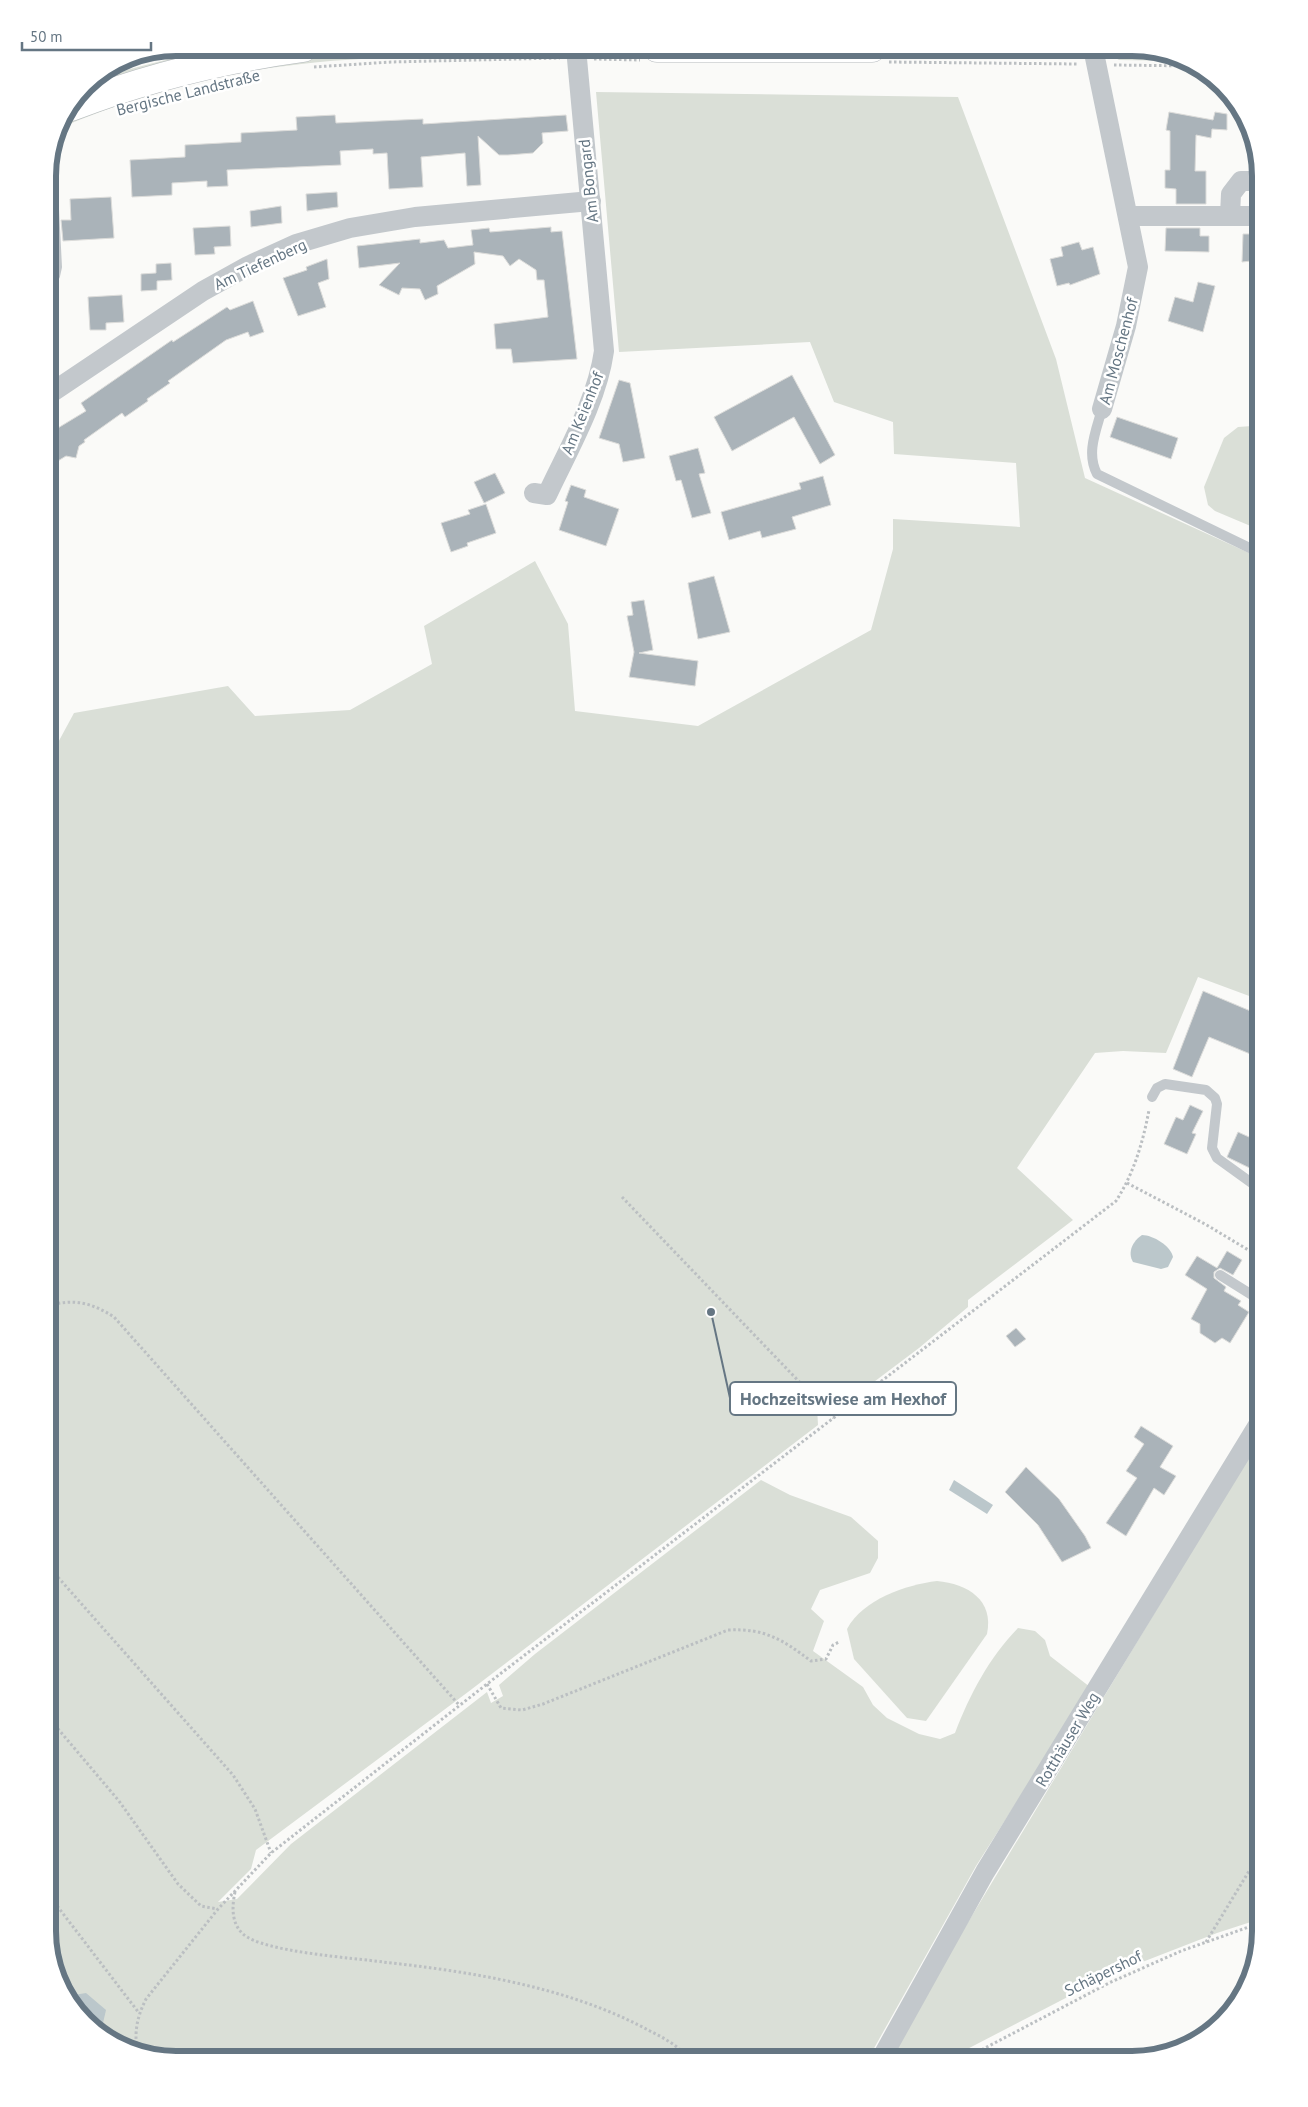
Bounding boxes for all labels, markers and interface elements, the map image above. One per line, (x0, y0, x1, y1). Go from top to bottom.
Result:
scale bar (22, 20, 151, 52)
text: 50 m (30, 27, 63, 46)
street label: Bergische Landstraße (114, 64, 262, 120)
street label: Am Bongard (574, 138, 602, 224)
street label: Am Tiefenberg (210, 234, 310, 294)
street label: Am Moschenhof (1094, 295, 1142, 407)
street label: Am Keienhof (556, 368, 608, 457)
callout: Hochzeitswiese am Hexhof (730, 1382, 956, 1415)
text: Hochzeitswiese am Hexhof (740, 1387, 947, 1410)
street label: Rotthäuser Weg (1031, 1688, 1103, 1790)
street label: Schäpershof (1061, 1945, 1146, 2000)

